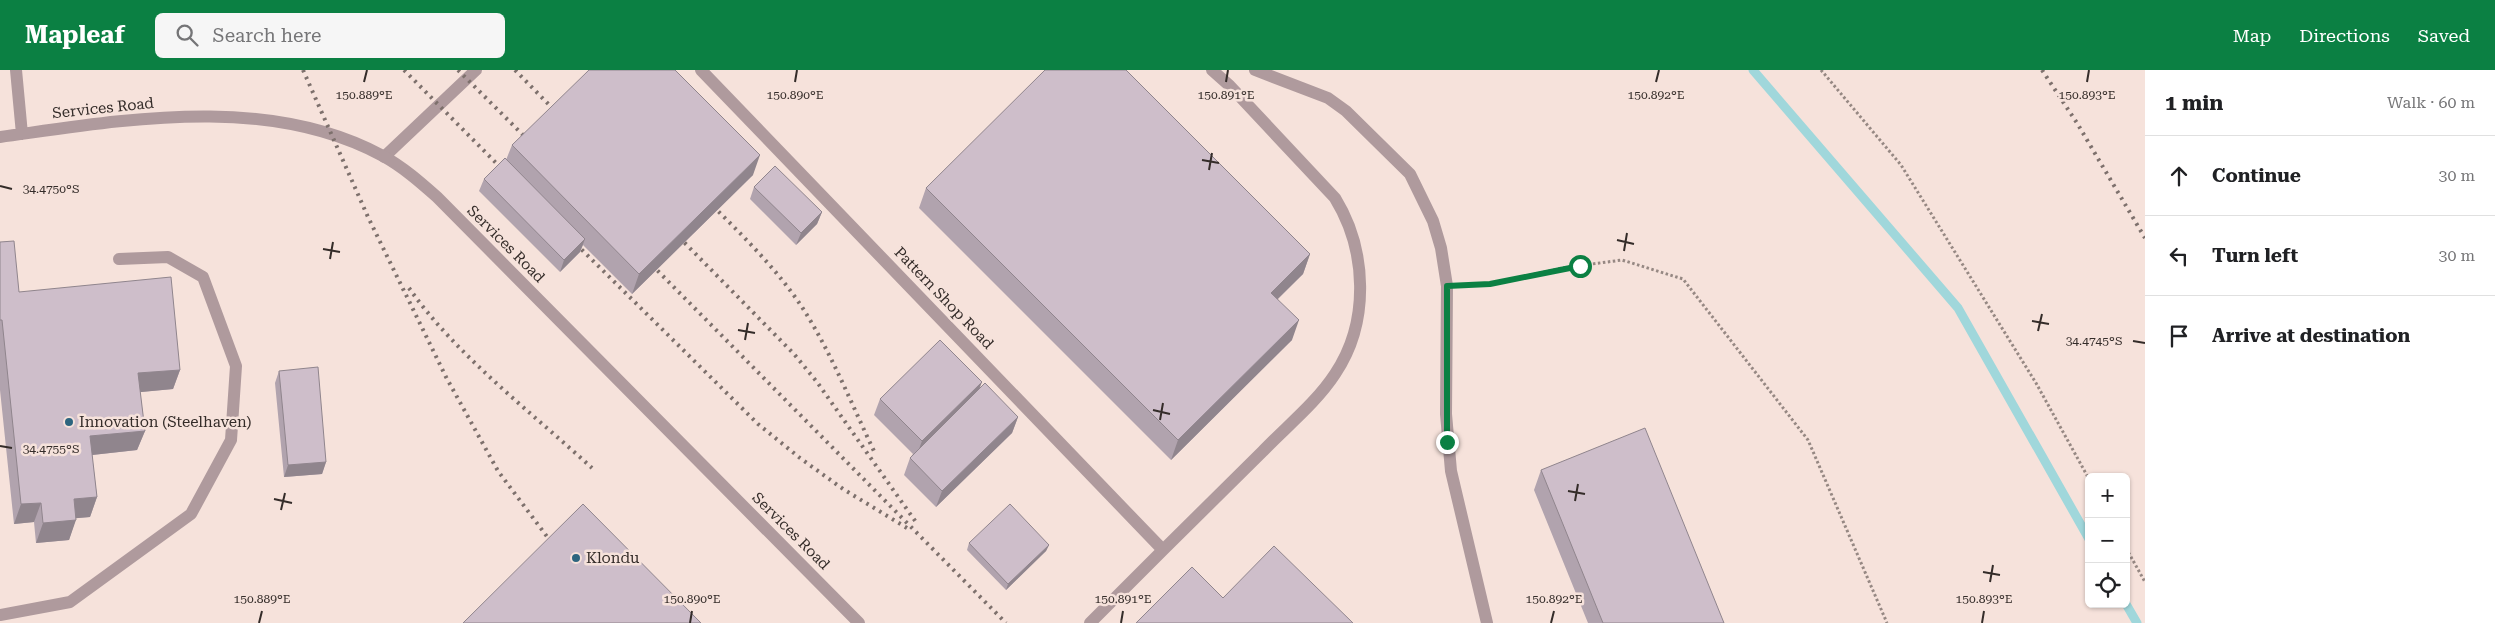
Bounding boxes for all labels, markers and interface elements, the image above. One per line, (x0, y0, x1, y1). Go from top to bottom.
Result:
search box (155, 13, 505, 58)
text: Mapleaf (25, 21, 125, 49)
icon: search (173, 21, 201, 49)
text: Search here (213, 24, 321, 47)
text: Map (2233, 25, 2271, 46)
text: Directions (2299, 25, 2390, 46)
text: Saved (2418, 25, 2470, 46)
text: 150.889°E (336, 88, 392, 102)
text: 150.890°E (767, 88, 823, 102)
text: 150.891°E (1198, 88, 1254, 102)
text: 150.892°E (1628, 88, 1684, 102)
text: 150.893°E (2059, 88, 2115, 102)
text: 1 min (2165, 91, 2223, 115)
text: Walk · 60 m (2387, 93, 2475, 112)
street label: Services Road (51, 94, 155, 122)
icon: ahead (2165, 162, 2193, 190)
text: Continue (2212, 164, 2301, 187)
text: 30 m (2438, 166, 2475, 185)
text: 34.4750°S (23, 182, 79, 196)
street label: Services Road (464, 202, 549, 287)
icon: left (2165, 242, 2193, 270)
street label: Pattern Shop Road (891, 243, 998, 353)
text: Turn left (2212, 244, 2298, 267)
text: 30 m (2438, 246, 2475, 265)
route start (1569, 255, 1592, 278)
icon: arrive (2165, 322, 2193, 350)
text: Arrive at destination (2212, 324, 2410, 347)
text: 34.4745°S (2066, 334, 2122, 348)
place label: Innovation (Steelhaven) (79, 413, 252, 431)
marker: Innovation (Steelhaven) (63, 416, 75, 428)
route end (1436, 431, 1459, 454)
text: 34.4755°S (23, 442, 79, 456)
map controls (2085, 473, 2130, 608)
button: + (2085, 473, 2130, 518)
street label: Services Road (749, 489, 834, 574)
button: − (2085, 518, 2130, 563)
place label: Klondu (586, 549, 640, 567)
marker: Klondu (570, 552, 582, 564)
button: locate (2085, 563, 2130, 608)
text: 150.889°E (234, 592, 290, 606)
text: 150.890°E (664, 592, 720, 606)
text: 150.891°E (1095, 592, 1151, 606)
text: 150.892°E (1526, 592, 1582, 606)
text: 150.893°E (1956, 592, 2012, 606)

